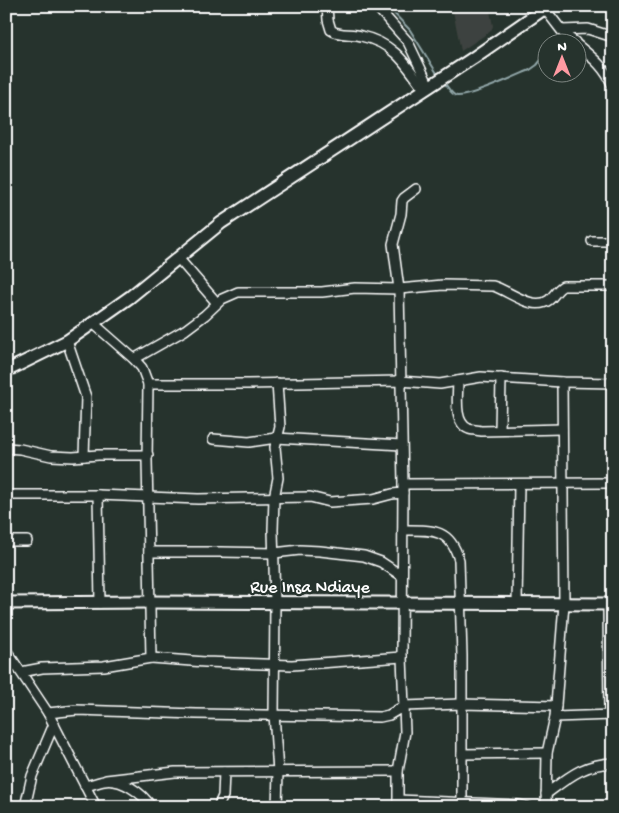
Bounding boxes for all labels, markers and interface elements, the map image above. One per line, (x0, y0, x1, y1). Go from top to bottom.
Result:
north arrow (536, 32, 586, 82)
text: N (557, 39, 567, 56)
street label: Rue Insa Ndiaye (250, 578, 370, 599)

